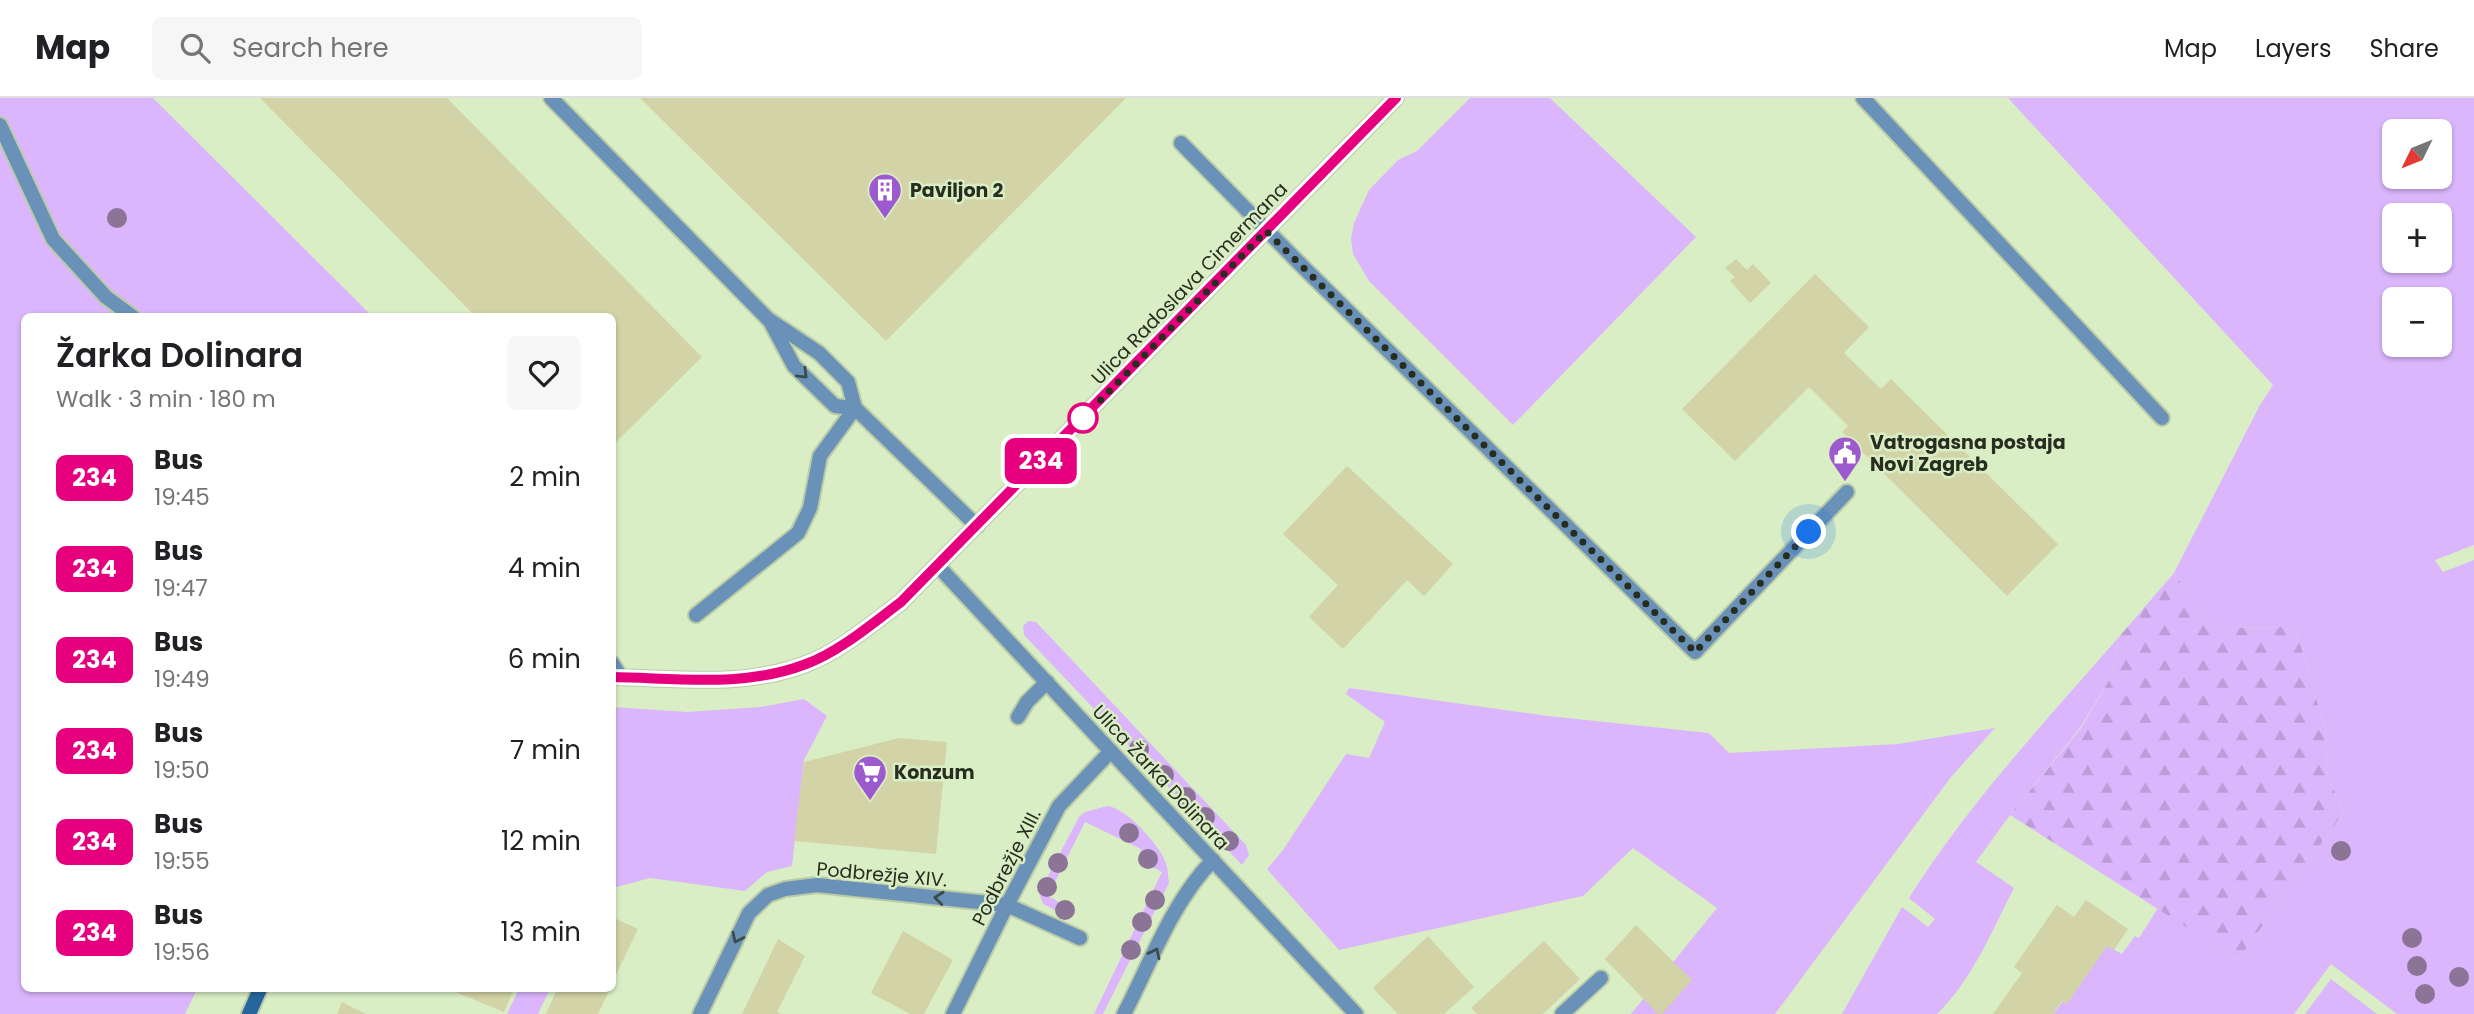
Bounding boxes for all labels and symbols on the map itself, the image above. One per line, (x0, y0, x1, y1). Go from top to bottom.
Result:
north arrow (2382, 119, 2452, 189)
building icon: Paviljon 2 (866, 171, 904, 220)
street label: Ulica Radoslava Cimermana (1085, 176, 1294, 391)
place label: Paviljon 2 (910, 177, 1003, 204)
one-way arrow (795, 365, 808, 378)
unlabelled marker (1068, 403, 1098, 433)
place label: Vatrogasna postaja Novi Zagreb (1870, 429, 2066, 478)
public building icon: Vatrogasna postaja Novi Zagreb (1826, 434, 1864, 483)
line badge: 234 (1001, 438, 1081, 484)
your location (1791, 514, 1826, 549)
street label: Ulica Žarka Dolinara (1086, 699, 1235, 856)
supermarket icon: Konzum (851, 753, 889, 802)
place label: Konzum (894, 759, 975, 786)
street label: Podbrežje XIII. (965, 804, 1047, 930)
street label: Podbrežje XIV. (815, 855, 949, 894)
one-way arrow (933, 891, 944, 906)
one-way arrow (731, 931, 745, 944)
one-way arrow (1146, 948, 1160, 960)

